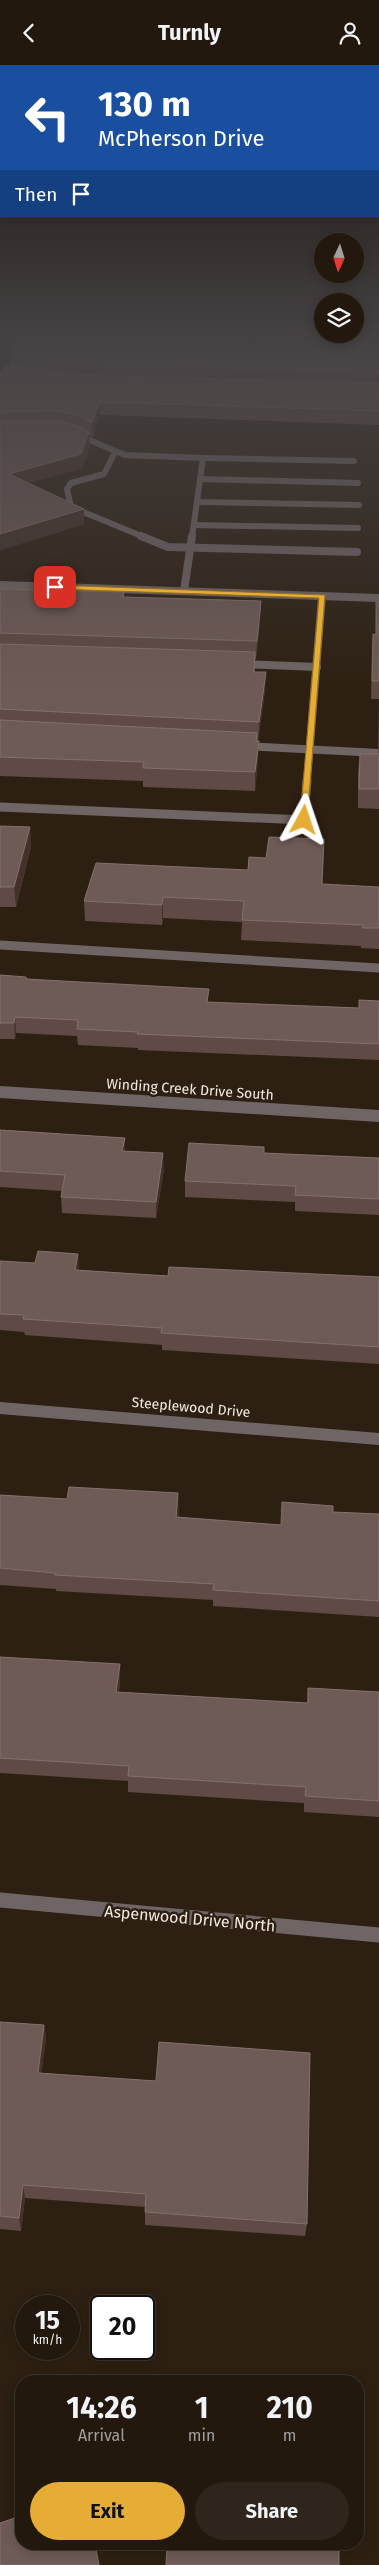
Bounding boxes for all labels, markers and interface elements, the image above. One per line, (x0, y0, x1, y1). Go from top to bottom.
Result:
icon: back (15, 19, 43, 47)
text: Turnly (158, 19, 221, 46)
icon: person (336, 19, 364, 47)
text: 130 m (98, 83, 191, 125)
icon: left (15, 85, 80, 150)
text: McPherson Drive (98, 125, 264, 152)
icon: arrive (67, 180, 95, 208)
text: Then (15, 183, 57, 206)
north arrow (314, 233, 364, 283)
map controls (314, 233, 364, 343)
button: layers (314, 293, 364, 343)
pin (34, 566, 76, 608)
icon: arrive (41, 573, 69, 601)
position arrow (277, 793, 329, 845)
street label: Winding Creek Drive South (106, 1075, 274, 1104)
street label: Steeplewood Drive (131, 1394, 251, 1421)
street label: Aspenwood Drive North (104, 1902, 276, 1935)
speed limit sign: 20 (90, 2295, 155, 2360)
text: 15 (35, 2306, 60, 2336)
text: km/h (33, 2333, 62, 2347)
text: 14:26 (66, 2390, 137, 2426)
text: 1 (195, 2390, 209, 2426)
text: 210 (267, 2390, 313, 2426)
text: Arrival (78, 2426, 125, 2445)
text: min (188, 2426, 215, 2445)
text: m (283, 2426, 297, 2445)
button: Exit (30, 2482, 185, 2540)
button: Share (195, 2482, 349, 2540)

